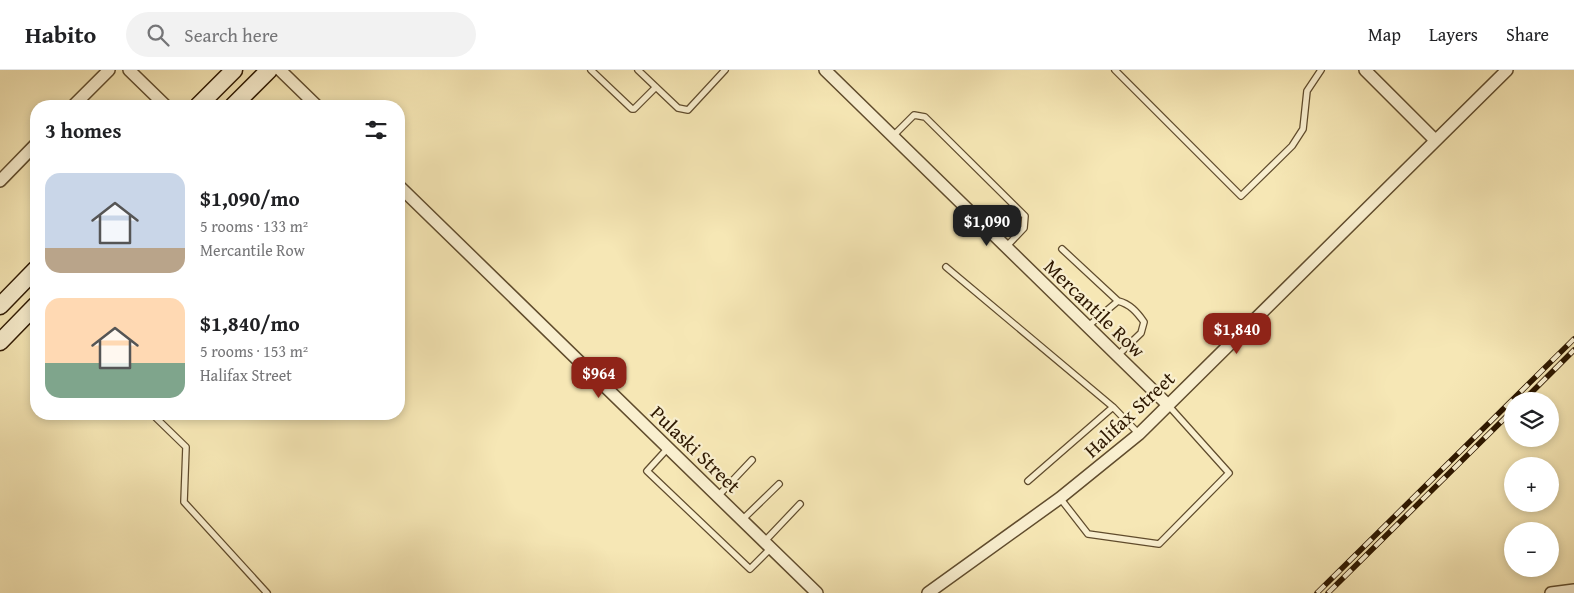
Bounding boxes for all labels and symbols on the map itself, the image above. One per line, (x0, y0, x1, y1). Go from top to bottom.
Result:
pin: $1,090 (946, 204, 1028, 247)
street label: Mercantile Row (1038, 252, 1153, 364)
pin: $1,840 (1196, 312, 1278, 355)
pin: $964 (569, 356, 629, 399)
street label: Halifax Street (1077, 364, 1181, 464)
street label: Pulaski Street (644, 399, 748, 499)

